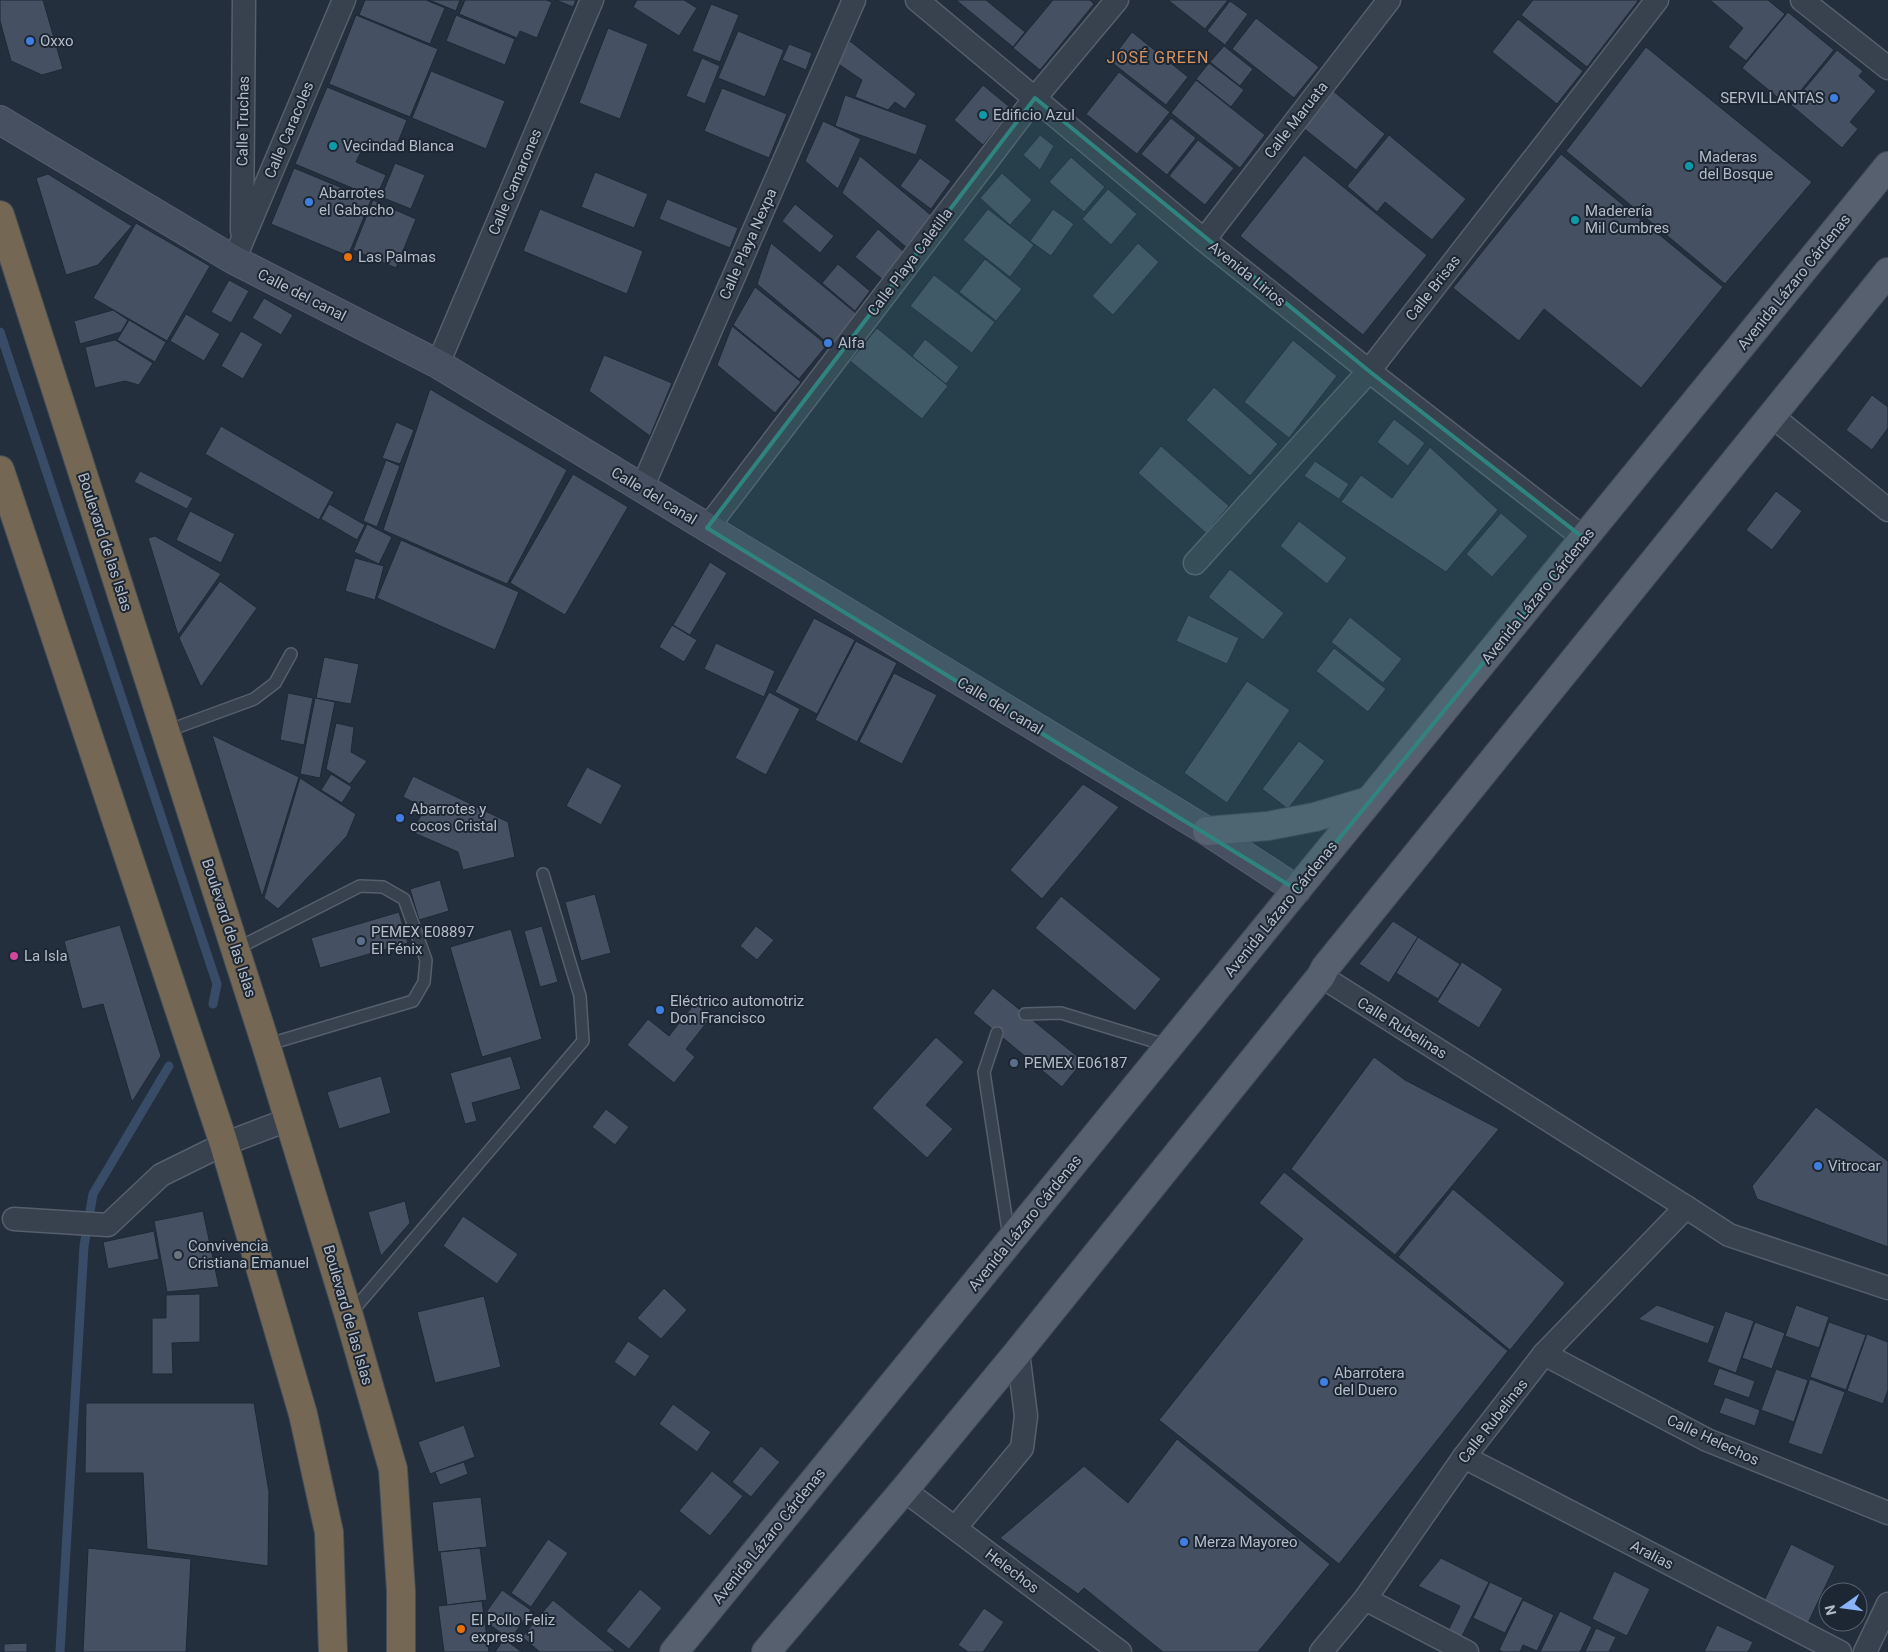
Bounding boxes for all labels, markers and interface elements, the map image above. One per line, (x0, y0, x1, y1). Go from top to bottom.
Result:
place label: Oxxo (40, 32, 74, 50)
marker: Oxxo (24, 35, 36, 47)
district label: JOSÉ GREEN (1107, 48, 1209, 67)
street label: Calle Truchas (233, 76, 253, 166)
street label: Calle Maruata (1260, 78, 1332, 162)
street label: Calle Caracoles (260, 79, 318, 181)
place label: SERVILLANTAS (1720, 89, 1824, 107)
marker: SERVILLANTAS (1828, 92, 1840, 104)
place label: Edificio Azul (993, 106, 1075, 124)
marker: Edificio Azul (977, 109, 989, 121)
street label: Calle Camarones (485, 126, 545, 238)
place label: Vecindad Blanca (343, 137, 454, 155)
marker: Vecindad Blanca (327, 140, 339, 152)
place label: Maderas del Bosque (1699, 148, 1773, 183)
marker: Maderas del Bosque (1683, 160, 1695, 172)
place label: Abarrotes el Gabacho (319, 184, 394, 219)
street label: Calle Playa Nexpa (715, 186, 781, 302)
marker: Abarrotes el Gabacho (303, 196, 315, 208)
place label: Maderería Mil Cumbres (1585, 202, 1669, 237)
street label: Calle Playa Caletilla (864, 204, 956, 320)
street label: Avenida Lázaro Cárdenas (1734, 211, 1854, 353)
marker: Maderería Mil Cumbres (1569, 214, 1581, 226)
street label: Avenida Lirios (1205, 238, 1289, 310)
place label: Las Palmas (358, 248, 436, 266)
marker: Las Palmas (342, 251, 354, 263)
street label: Calle Brisas (1402, 251, 1464, 325)
street label: Calle del canal (255, 265, 349, 325)
place label: Alfa (838, 334, 865, 352)
marker: Alfa (822, 337, 834, 349)
street label: Calle del canal (608, 463, 700, 529)
street label: Boulevard de las Islas (74, 470, 136, 614)
street label: Avenida Lázaro Cárdenas (1478, 525, 1598, 667)
street label: Calle del canal (954, 673, 1046, 739)
place label: Abarrotes y cocos Cristal (410, 800, 497, 835)
marker: Abarrotes y cocos Cristal (394, 812, 406, 824)
street label: Avenida Lázaro Cárdenas (1221, 838, 1341, 980)
street label: Boulevard de las Islas (198, 856, 260, 1000)
place label: PEMEX E08897 El Fénix (371, 923, 474, 958)
marker: PEMEX E08897 El Fénix (355, 935, 367, 947)
place label: La Isla (24, 947, 68, 965)
marker: La Isla (8, 950, 20, 962)
place label: Eléctrico automotriz Don Francisco (670, 992, 804, 1027)
street label: Calle Rubelinas (1354, 993, 1450, 1063)
marker: Eléctrico automotriz Don Francisco (654, 1004, 666, 1016)
place label: PEMEX E06187 (1024, 1054, 1127, 1072)
marker: PEMEX E06187 (1008, 1057, 1020, 1069)
street label: Avenida Lázaro Cárdenas (965, 1152, 1085, 1294)
place label: Vitrocar (1828, 1157, 1881, 1175)
marker: Vitrocar (1812, 1160, 1824, 1172)
place label: Convivencia Cristiana Emanuel (188, 1237, 309, 1272)
street label: Boulevard de las Islas (319, 1243, 377, 1387)
marker: Convivencia Cristiana Emanuel (172, 1249, 184, 1261)
place label: Abarrotera del Duero (1334, 1364, 1405, 1399)
street label: Calle Rubelinas (1454, 1375, 1532, 1467)
marker: Abarrotera del Duero (1318, 1376, 1330, 1388)
street label: Calle Helechos (1664, 1411, 1762, 1469)
street label: Avenida Lázaro Cárdenas (709, 1465, 829, 1607)
place label: Merza Mayoreo (1194, 1533, 1298, 1551)
marker: Merza Mayoreo (1178, 1536, 1190, 1548)
street label: Aralias (1627, 1537, 1677, 1573)
street label: Helechos (982, 1545, 1042, 1597)
north arrow (1818, 1582, 1868, 1632)
text: N (1821, 1603, 1839, 1617)
place label: El Pollo Feliz express 1 (471, 1611, 555, 1646)
marker: El Pollo Feliz express 1 (455, 1623, 467, 1635)

